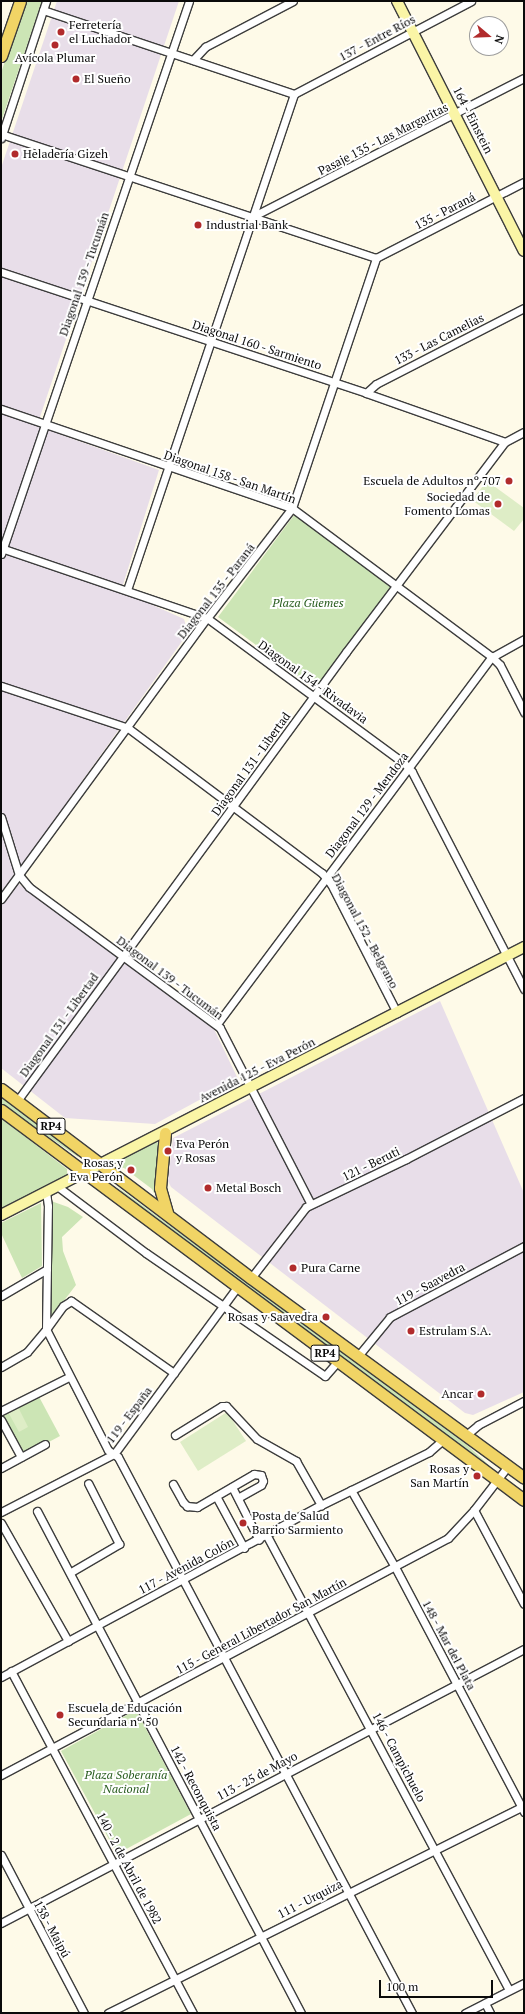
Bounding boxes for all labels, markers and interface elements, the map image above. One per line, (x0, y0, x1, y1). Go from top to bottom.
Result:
street label: 137 - Entre Ríos (336, 12, 418, 64)
north arrow (469, 16, 509, 56)
place label: Ferretería el Luchador (69, 18, 132, 46)
marker: Ferretería el Luchador (56, 27, 66, 37)
text: N (491, 33, 507, 46)
marker: Avícola Plumar (50, 40, 60, 50)
place label: Avícola Plumar (15, 51, 95, 65)
place label: El Sueño (84, 72, 131, 86)
marker: El Sueño (71, 74, 81, 84)
street label: 164 - Einstein (450, 84, 496, 156)
street label: Pasaje 135 - Las Margaritas (315, 100, 451, 178)
place label: Heladería Gizeh (23, 147, 108, 161)
marker: Heladería Gizeh (10, 149, 20, 159)
street label: 135 - Paraná (412, 189, 478, 233)
street label: Diagonal 139 - Tucumán (56, 210, 112, 338)
place label: Industrial Bank (206, 218, 288, 232)
marker: Industrial Bank (193, 220, 203, 230)
street label: 133 - Las Camelias (391, 310, 487, 368)
street label: Diagonal 160 - Sarmiento (190, 317, 324, 373)
street label: Diagonal 158 - San Martín (162, 447, 298, 507)
place label: Escuela de Adultos nº 707 (363, 474, 501, 488)
marker: Escuela de Adultos nº 707 (504, 476, 514, 486)
place label: Sociedad de Fomento Lomas (404, 490, 490, 518)
marker: Sociedad de Fomento Lomas (493, 499, 503, 509)
street label: Diagonal 135 - Paraná (174, 540, 258, 642)
park label: Plaza Güemes (272, 596, 344, 610)
street label: Diagonal 154 - Rivadavia (255, 637, 371, 727)
street label: Diagonal 131 - Libertad (208, 709, 294, 819)
street label: Diagonal 129 - Mendoza (322, 749, 412, 861)
street label: Diagonal 152 - Belgrano (328, 871, 402, 991)
street label: Diagonal 139 - Tucumán (113, 933, 227, 1023)
street label: Diagonal 131 - Libertad (16, 970, 102, 1080)
street label: Avenida 125 - Eva Perón (196, 1034, 318, 1106)
road number: RP4 (36, 1117, 66, 1135)
place label: Eva Perón y Rosas (176, 1137, 229, 1165)
street label: 121 - Beruti (339, 1144, 403, 1184)
marker: Eva Perón y Rosas (163, 1146, 173, 1156)
place label: Rosas y Eva Perón (70, 1156, 123, 1184)
marker: Rosas y Eva Perón (126, 1165, 136, 1175)
place label: Metal Bosch (216, 1181, 281, 1195)
marker: Metal Bosch (203, 1183, 213, 1193)
street label: 119 - Saavedra (392, 1259, 468, 1309)
place label: Pura Carne (301, 1261, 360, 1275)
marker: Pura Carne (288, 1263, 298, 1273)
place label: Rosas y Saavedra (228, 1310, 318, 1324)
marker: Rosas y Saavedra (321, 1312, 331, 1322)
place label: Estrulam S.A. (419, 1324, 491, 1338)
marker: Estrulam S.A. (406, 1326, 416, 1336)
road number: RP4 (310, 1344, 340, 1362)
street label: 119 - España (103, 1383, 155, 1447)
place label: Ancar (441, 1387, 473, 1401)
marker: Ancar (476, 1389, 486, 1399)
place label: Rosas y San Martín (410, 1462, 469, 1490)
marker: Rosas y San Martín (472, 1471, 482, 1481)
place label: Posta de Salud Barrio Sarmiento (252, 1509, 343, 1537)
marker: Posta de Salud Barrio Sarmiento (237, 1517, 249, 1529)
street label: 117 - Avenida Colón (135, 1534, 237, 1598)
street label: 115 - General Libertador San Martín (173, 1575, 349, 1677)
street label: 148 - Mar del Plata (419, 1597, 479, 1693)
place label: Escuela de Educación Secundaria nº 50 (68, 1701, 182, 1729)
street label: 146 - Campichuelo (369, 1709, 429, 1805)
marker: Escuela de Educación Secundaria nº 50 (55, 1710, 65, 1720)
street label: 142 - Reconquista (167, 1742, 225, 1834)
street label: 113 - 25 de Mayo (214, 1748, 300, 1804)
park label: Plaza Soberanía Nacional (85, 1768, 167, 1796)
street label: 140 - 2 de Abril de 1982 (93, 1809, 165, 1927)
street label: 111 - Urquiza (275, 1876, 345, 1922)
street label: 138 - Maipú (31, 1897, 73, 1961)
scale bar (381, 1972, 495, 1998)
text: 100 m (386, 1979, 418, 1994)

